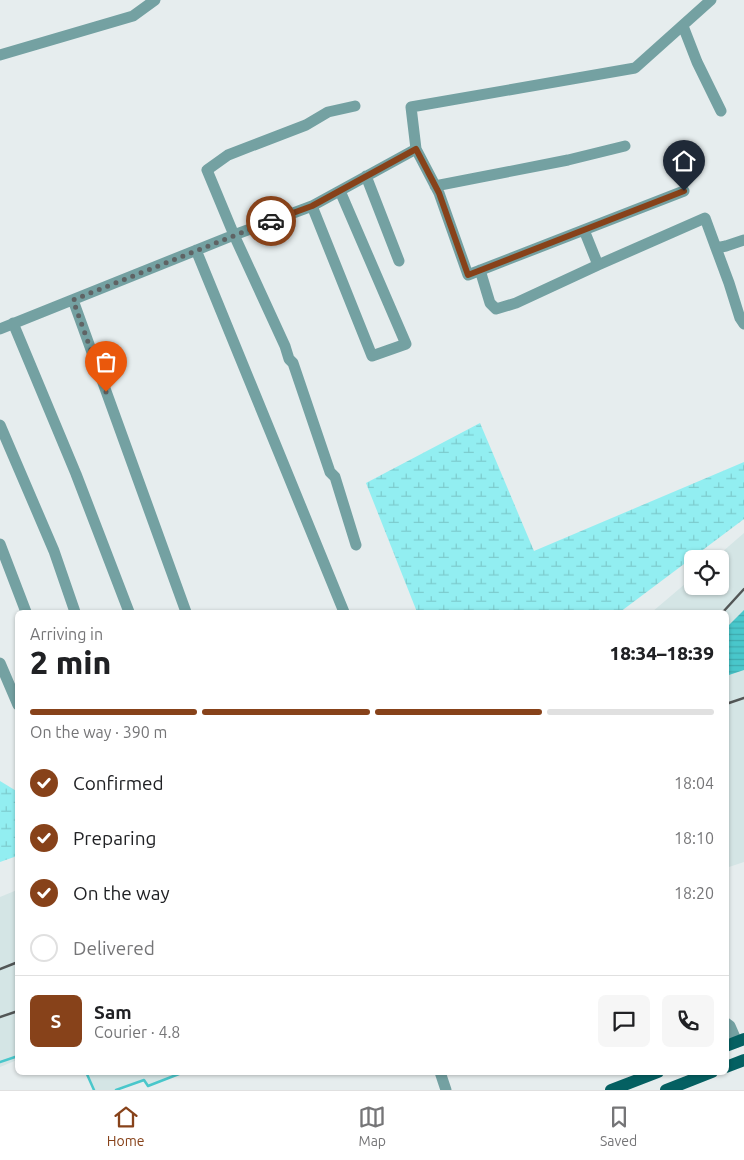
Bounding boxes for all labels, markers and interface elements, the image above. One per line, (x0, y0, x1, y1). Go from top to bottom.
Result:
pin (663, 140, 705, 191)
icon: home (670, 147, 698, 175)
courier (246, 196, 296, 246)
icon: car (257, 207, 285, 235)
pin (85, 341, 127, 392)
icon: bag (92, 348, 120, 376)
map controls (684, 550, 729, 595)
button: locate (684, 550, 729, 595)
text: Arriving in (30, 625, 103, 643)
text: 18:34–18:39 (609, 642, 714, 664)
text: 2 min (30, 644, 111, 680)
text: On the way · 390 m (30, 723, 167, 741)
icon: check (30, 769, 58, 797)
text: Confirmed (73, 772, 164, 794)
text: 18:04 (674, 774, 714, 792)
icon: check (30, 824, 58, 852)
text: Preparing (73, 827, 157, 849)
text: 18:10 (674, 829, 714, 847)
icon: check (30, 879, 58, 907)
text: On the way (73, 882, 170, 904)
text: 18:20 (674, 884, 714, 902)
text: Delivered (73, 937, 155, 959)
button: chat (598, 995, 650, 1047)
button: phone (662, 995, 714, 1047)
text: Sam (94, 1001, 132, 1023)
text: S (51, 1010, 61, 1032)
text: Courier · 4.8 (94, 1023, 180, 1041)
tab: Home (107, 1103, 145, 1149)
tab: Map (358, 1103, 386, 1149)
tab: Saved (600, 1103, 637, 1149)

